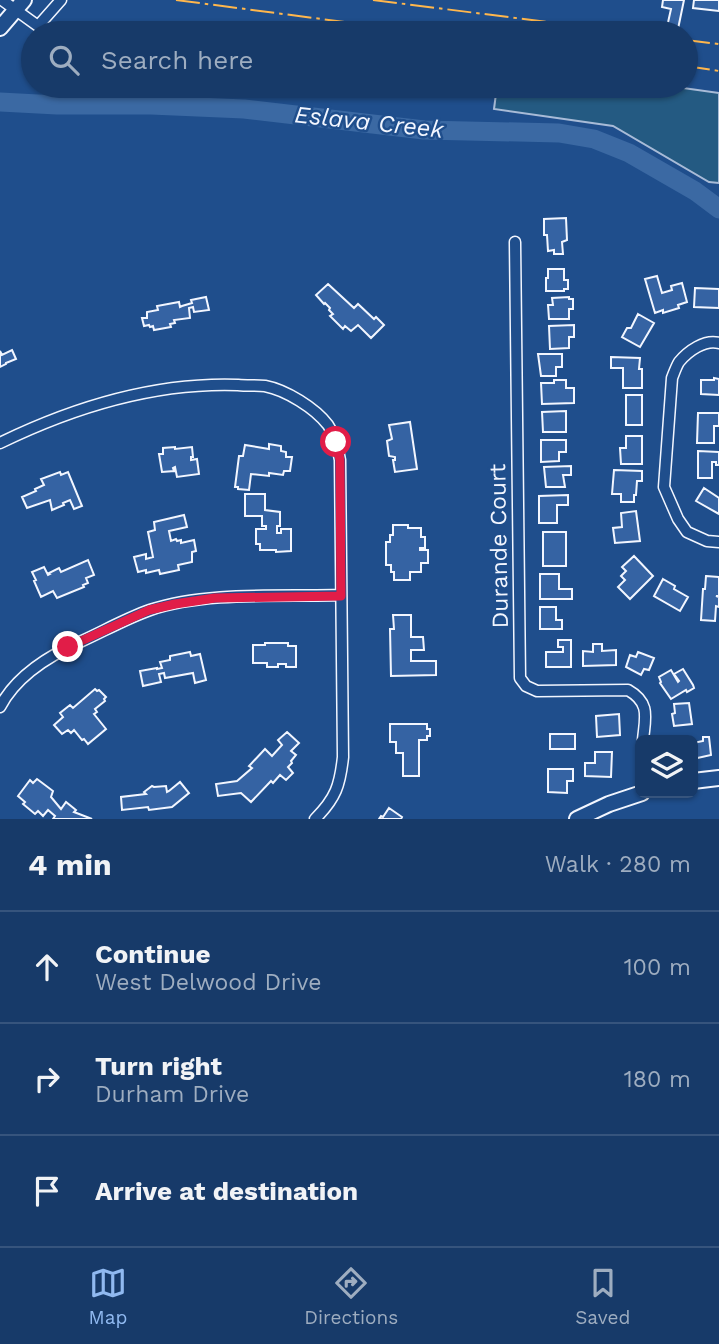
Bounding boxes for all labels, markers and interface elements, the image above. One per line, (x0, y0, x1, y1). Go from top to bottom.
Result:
search box (21, 21, 698, 98)
icon: search (45, 41, 83, 79)
text: Search here (101, 45, 253, 75)
water label: Eslava Creek (293, 100, 446, 144)
route start (320, 426, 351, 457)
street label: Durande Court (484, 463, 514, 629)
route end (52, 631, 83, 662)
map controls (635, 735, 698, 798)
button: layers (635, 735, 698, 798)
text: 4 min (28, 847, 112, 882)
text: Walk · 280 m (545, 851, 691, 878)
text: Continue (95, 939, 211, 969)
icon: ahead (28, 948, 66, 986)
text: 100 m (624, 954, 691, 981)
text: West Delwood Drive (95, 969, 322, 996)
text: Turn right (95, 1051, 222, 1081)
icon: right (28, 1060, 66, 1098)
text: 180 m (624, 1066, 691, 1093)
text: Durham Drive (95, 1081, 249, 1108)
icon: arrive (28, 1172, 66, 1210)
text: Arrive at destination (95, 1176, 358, 1206)
tab: Map (89, 1264, 127, 1329)
tab: Directions (304, 1264, 398, 1329)
tab: Saved (575, 1264, 630, 1329)

